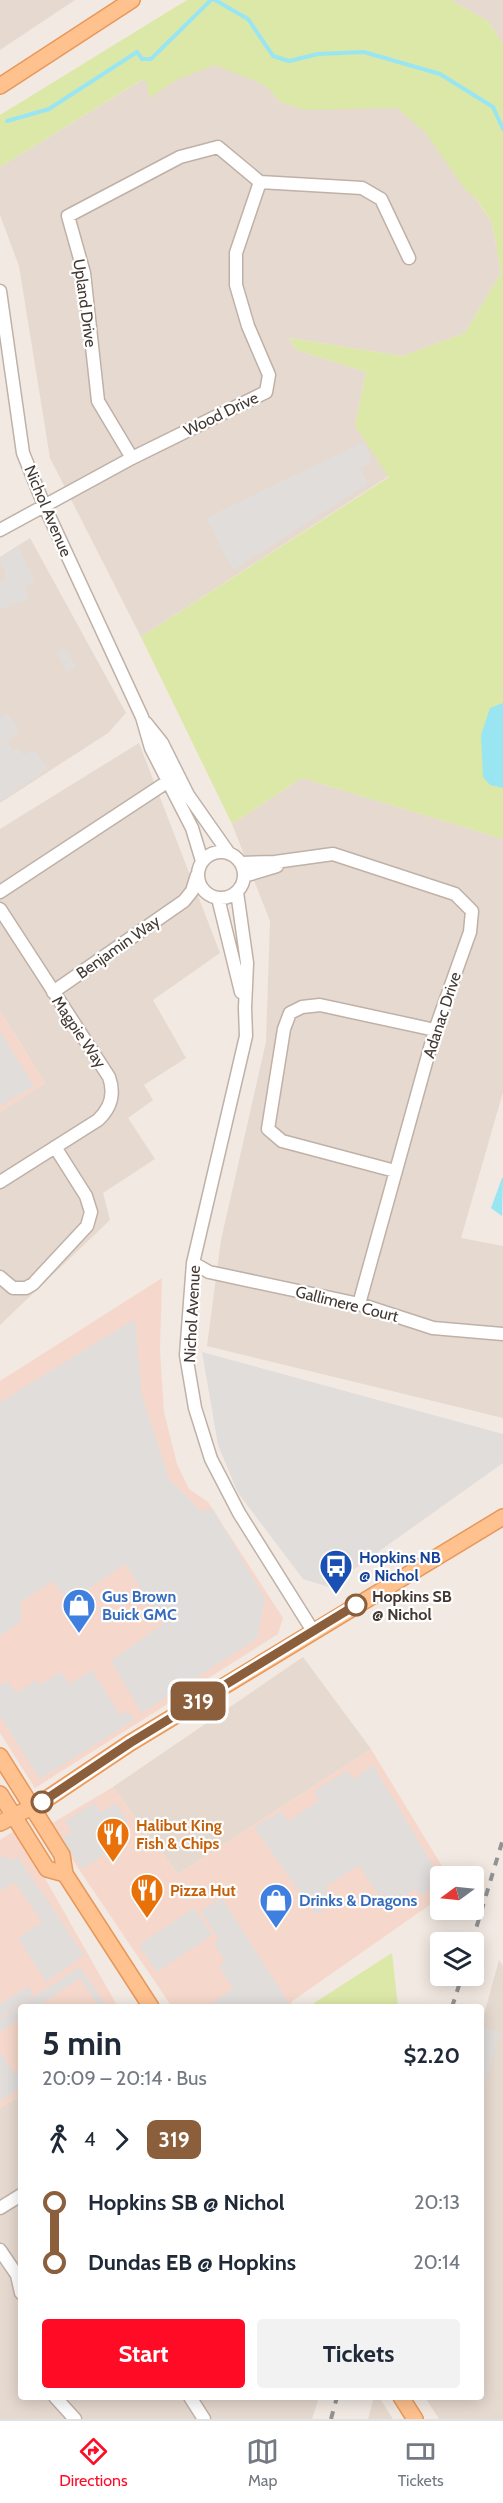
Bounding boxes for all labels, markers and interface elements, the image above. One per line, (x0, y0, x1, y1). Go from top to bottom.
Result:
street label: Upland Drive (69, 258, 101, 348)
street label: Wood Drive (181, 388, 261, 440)
street label: Nichol Avenue (20, 462, 76, 560)
street label: Benjamin Way (73, 911, 163, 983)
street label: Adanac Drive (419, 969, 465, 1061)
street label: Magpie Way (48, 992, 110, 1072)
street label: Nichol Avenue (180, 1265, 204, 1363)
street label: Gallimere Court (294, 1282, 401, 1326)
bus stop icon: Hopkins NB @ Nichol (318, 1548, 354, 1595)
place label: Hopkins NB @ Nichol (359, 1548, 441, 1585)
shop icon: Gus Brown Buick GMC (61, 1587, 97, 1634)
place label: Gus Brown Buick GMC (102, 1587, 177, 1624)
place label: Hopkins SB @ Nichol (372, 1587, 452, 1624)
marker: Hopkins SB @ Nichol (345, 1594, 367, 1616)
line badge: 319 (164, 1682, 232, 1720)
text: 319 (183, 1689, 213, 1714)
unlabelled marker (31, 1791, 53, 1813)
restaurant icon: Halibut King Fish & Chips (95, 1816, 131, 1863)
place label: Halibut King Fish & Chips (136, 1816, 222, 1853)
north arrow (430, 1866, 484, 1920)
map controls (430, 1866, 484, 1986)
restaurant icon: Pizza Hut (129, 1872, 165, 1919)
place label: Pizza Hut (170, 1881, 236, 1900)
shop icon: Drinks & Dragons (258, 1882, 294, 1929)
place label: Drinks & Dragons (299, 1891, 418, 1910)
button: layers (430, 1932, 484, 1986)
text: 5 min (42, 2023, 122, 2063)
text: $2.20 (404, 2042, 460, 2069)
text: 20:09 – 20:14 · Bus (42, 2066, 207, 2090)
icon: walk (42, 2123, 75, 2156)
icon: forward (105, 2123, 138, 2156)
text: 4 (84, 2127, 96, 2151)
text: 319 (159, 2127, 189, 2152)
text: Hopkins SB @ Nichol (88, 2189, 285, 2216)
text: 20:13 (414, 2190, 460, 2214)
text: Dundas EB @ Hopkins (88, 2249, 296, 2276)
text: 20:14 (413, 2250, 460, 2274)
button: Start (42, 2319, 245, 2388)
button: Tickets (257, 2319, 460, 2388)
tab: Directions (59, 2435, 128, 2490)
tab: Map (246, 2435, 279, 2490)
tab: Tickets (398, 2435, 444, 2490)

